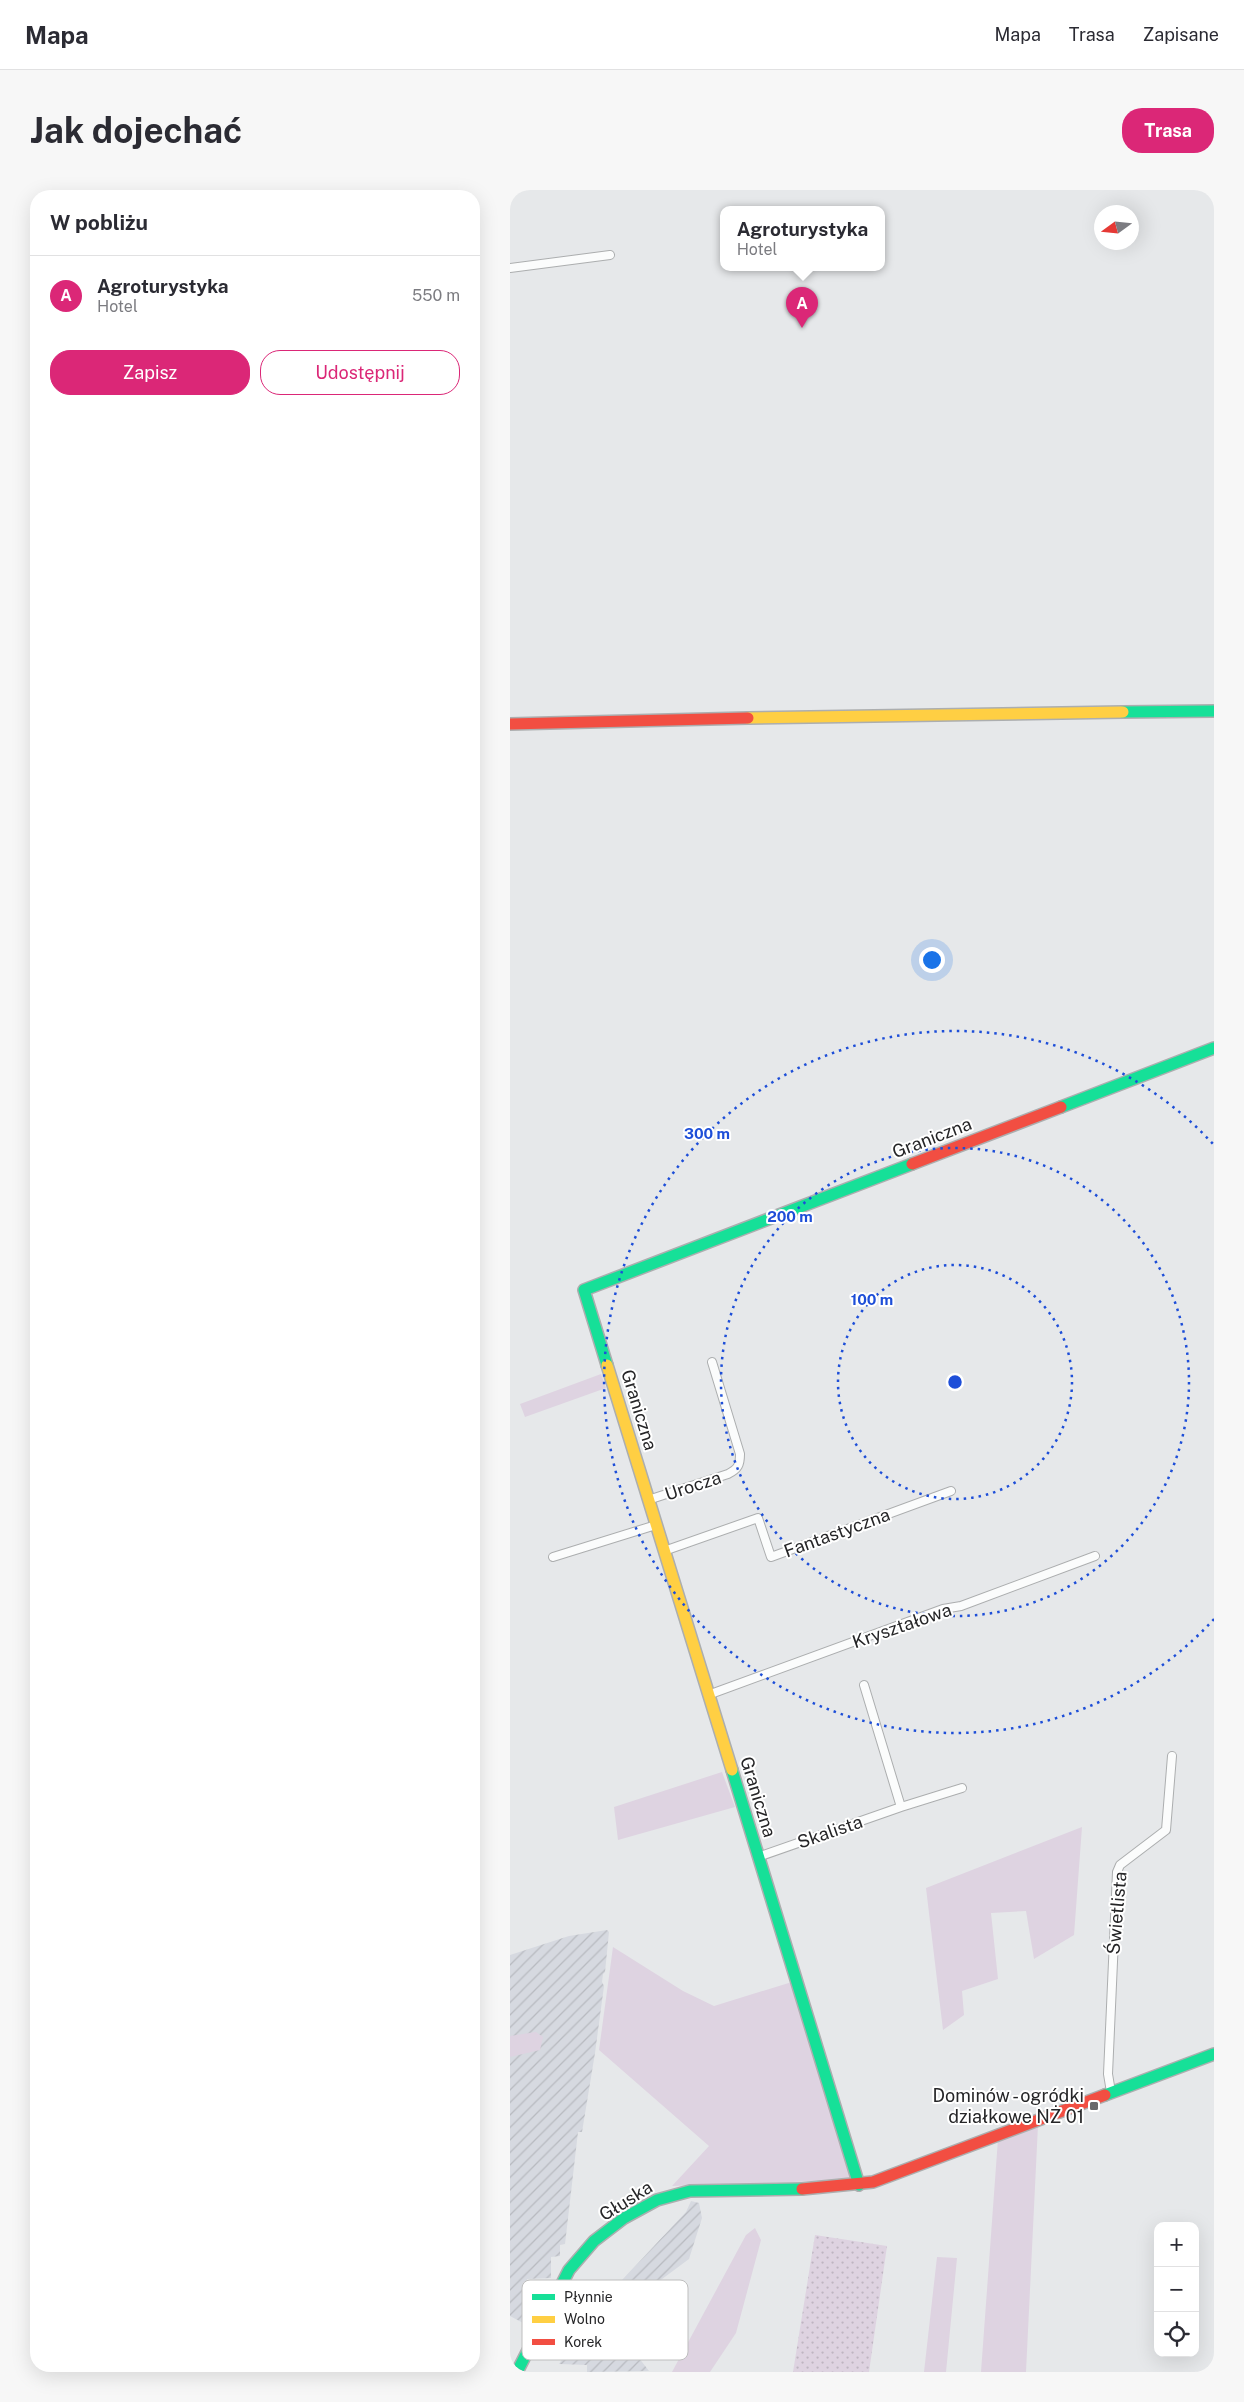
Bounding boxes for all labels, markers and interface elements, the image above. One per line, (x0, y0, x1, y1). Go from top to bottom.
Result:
text: Mapa (25, 21, 89, 49)
text: Mapa (994, 24, 1041, 45)
text: Trasa (1069, 24, 1115, 45)
text: Zapisane (1143, 24, 1219, 45)
button: Trasa (1122, 108, 1214, 153)
text: Jak dojechać (30, 110, 242, 151)
north arrow (1094, 205, 1139, 250)
popup (720, 206, 885, 271)
text: W pobliżu (50, 210, 148, 235)
text: Agroturystyka (737, 218, 868, 240)
text: Hotel (737, 240, 777, 259)
text: Agroturystyka (97, 275, 229, 297)
text: A (60, 286, 72, 305)
text: 550 m (412, 286, 460, 305)
pin: A (786, 287, 818, 328)
text: Hotel (97, 297, 138, 316)
button: Zapisz (50, 350, 250, 395)
button: Udostępnij (260, 350, 460, 395)
your location (919, 947, 945, 973)
street label: Graniczna (889, 1113, 974, 1162)
text: 300 m (684, 1125, 730, 1142)
text: 200 m (767, 1208, 813, 1225)
text: 100 m (851, 1291, 893, 1308)
street label: Graniczna (617, 1367, 662, 1453)
centre of rings (946, 1373, 964, 1391)
street label: Urocza (662, 1467, 724, 1504)
street label: Fantastyczna (781, 1504, 893, 1561)
street label: Kryształowa (850, 1599, 954, 1652)
street label: Graniczna (736, 1754, 781, 1840)
street label: Skalista (795, 1811, 865, 1852)
street label: Świetlista (1101, 1871, 1131, 1955)
place label: Dominów - ogródki działkowe NŻ 01 (933, 2085, 1084, 2127)
marker: Dominów - ogródki działkowe NŻ 01 (1088, 2100, 1100, 2112)
street label: Głuska (595, 2176, 656, 2225)
map controls (1154, 2222, 1199, 2357)
button: + (1154, 2222, 1199, 2267)
button: − (1154, 2267, 1199, 2312)
legend (522, 2280, 688, 2360)
text: Płynnie (564, 2289, 613, 2305)
text: Wolno (564, 2311, 605, 2327)
button: locate (1154, 2312, 1199, 2357)
text: Korek (564, 2334, 602, 2350)

